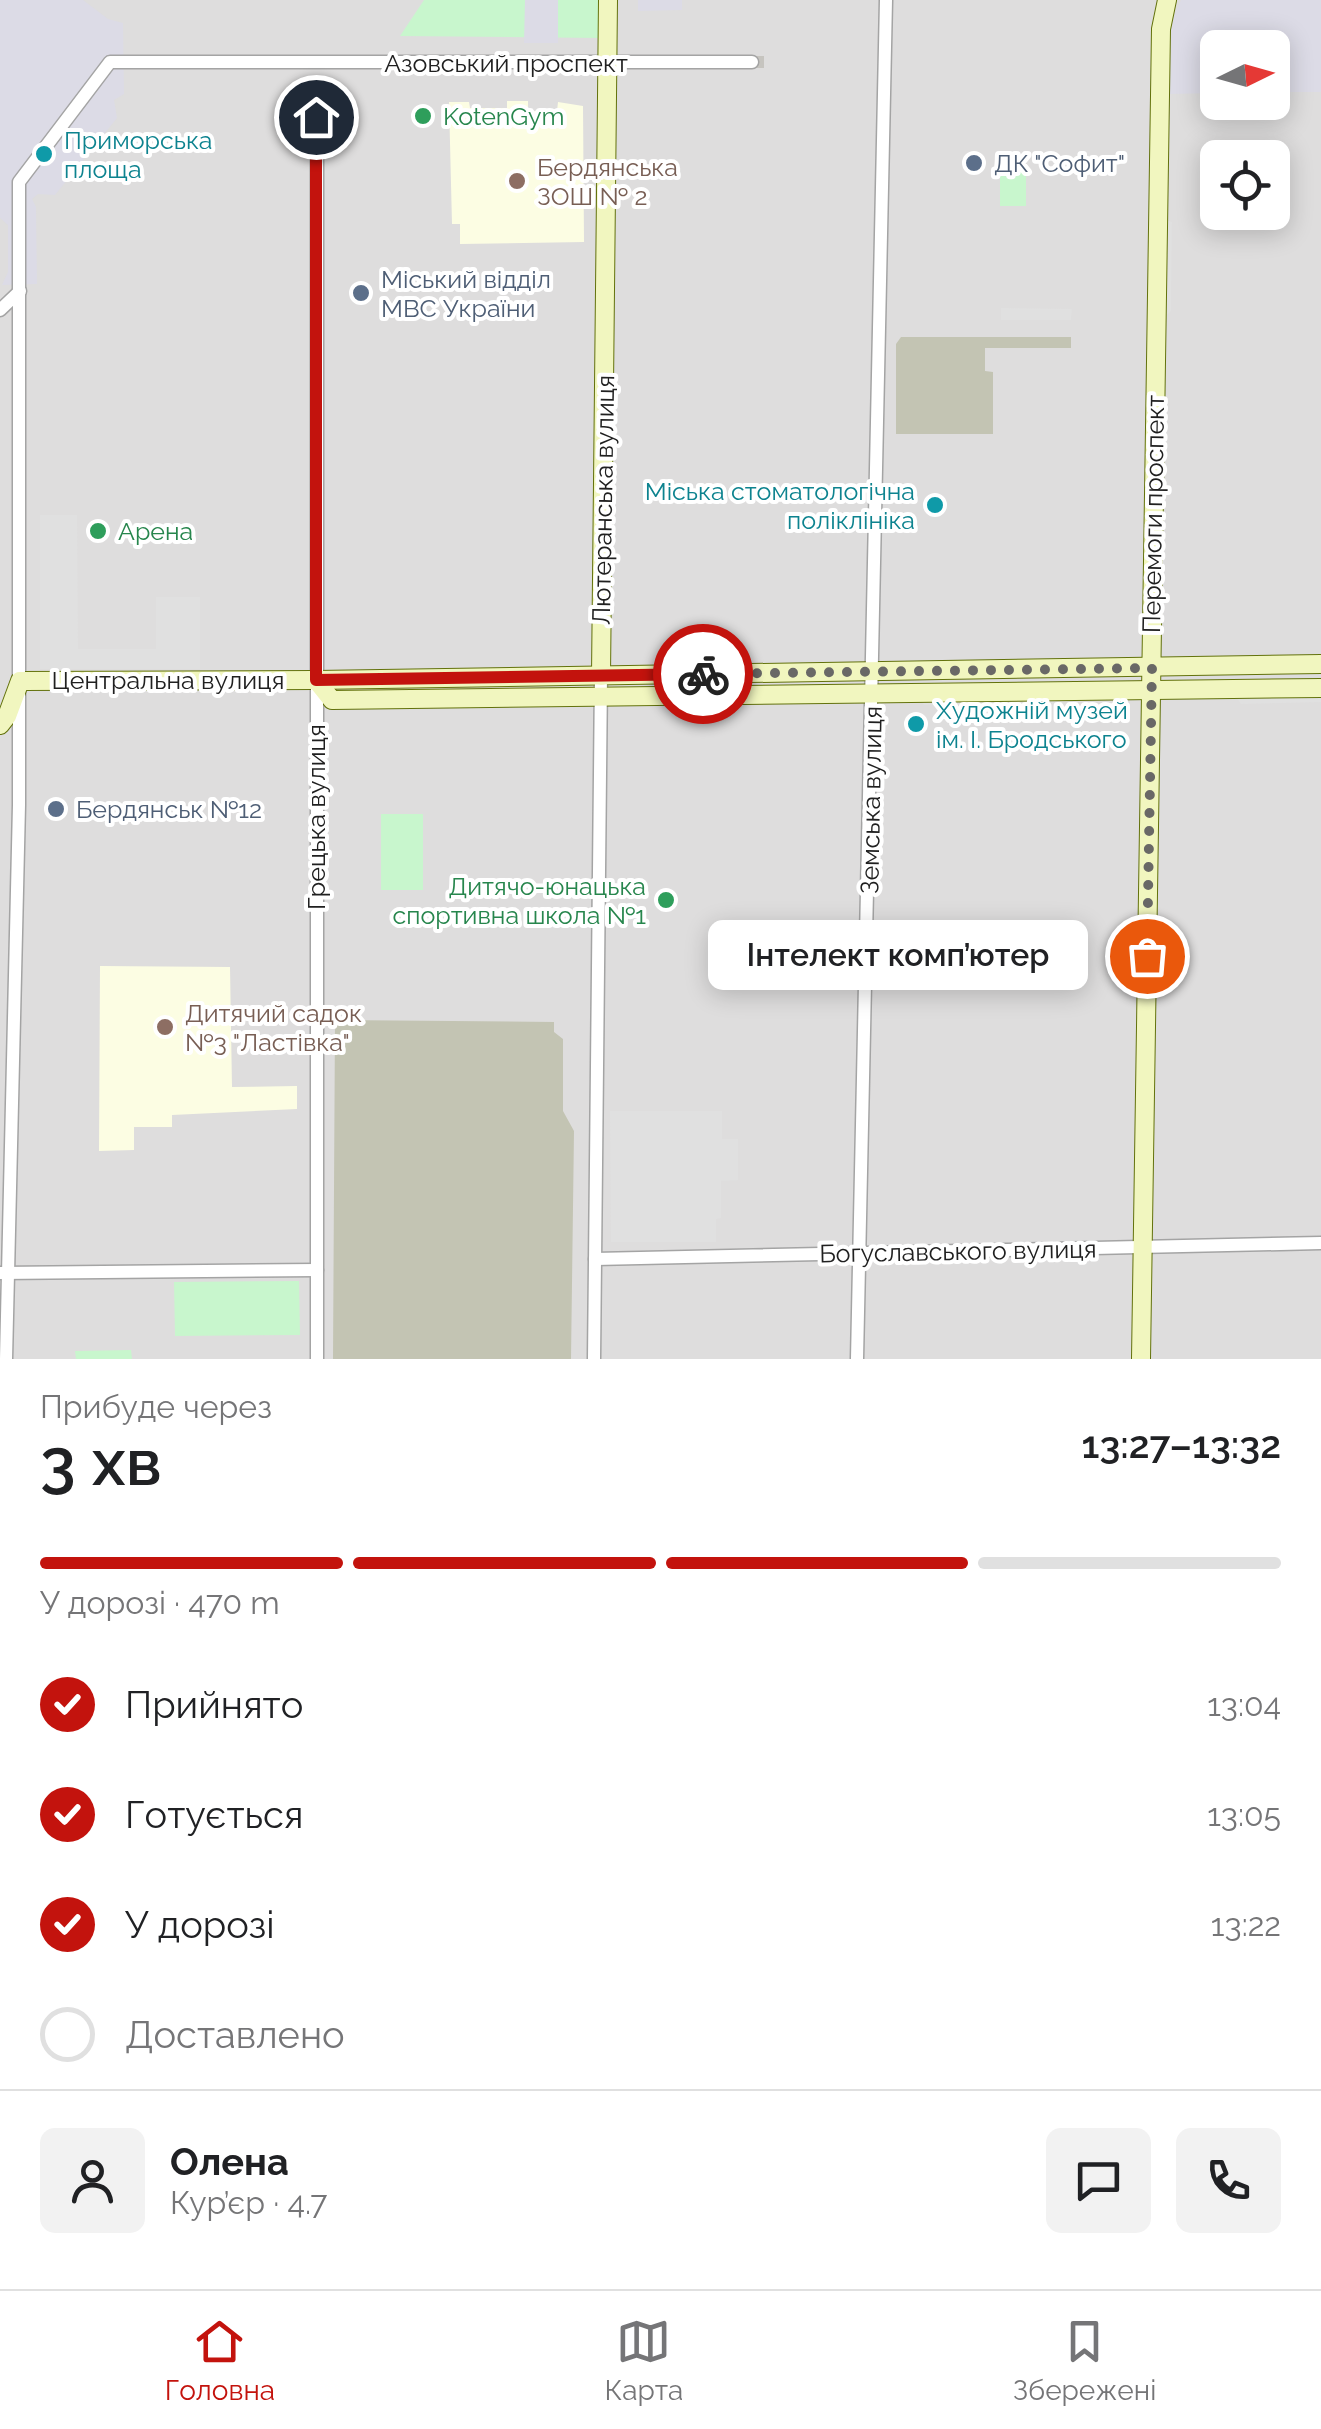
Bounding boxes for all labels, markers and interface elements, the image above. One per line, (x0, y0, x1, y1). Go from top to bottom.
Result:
north arrow (1200, 30, 1290, 120)
map controls (1200, 30, 1290, 230)
street label: Азовський проспект (384, 48, 628, 78)
pin (274, 75, 359, 160)
icon: home (289, 90, 344, 145)
place label: KotenGym (443, 101, 565, 131)
marker: KotenGym (412, 105, 434, 127)
place label: Приморська площа (64, 125, 212, 184)
button: locate (1200, 140, 1290, 230)
marker: Приморська площа (33, 143, 55, 165)
place label: ДК "Софит" (994, 148, 1125, 178)
place label: Бердянська ЗОШ № 2 (537, 152, 678, 211)
marker: ДК "Софит" (963, 152, 985, 174)
marker: Бердянська ЗОШ № 2 (506, 170, 528, 192)
place label: Міський відділ МВС України (381, 264, 551, 323)
marker: Міський відділ МВС України (350, 282, 372, 304)
street label: Лютеранська вулиця (586, 375, 620, 625)
street label: Перемоги проспект (1136, 394, 1170, 633)
place label: Міська стоматологічна поліклініка (645, 476, 915, 535)
marker: Міська стоматологічна поліклініка (924, 494, 946, 516)
place label: Арена (118, 516, 193, 546)
marker: Арена (87, 520, 109, 542)
courier (653, 624, 753, 724)
icon: bike (676, 647, 731, 702)
street label: Центральна вулиця (52, 665, 284, 695)
place label: Художній музей ім. І. Бродського (936, 695, 1128, 754)
street label: Земська вулиця (854, 706, 888, 894)
marker: Художній музей ім. І. Бродського (905, 713, 927, 735)
street label: Грецька вулиця (301, 724, 331, 910)
place label: Бердянськ №12 (76, 794, 262, 824)
marker: Бердянськ №12 (45, 798, 67, 820)
place label: Дитячо-юнацька спортивна школа №1 (392, 871, 646, 930)
marker: Дитячо-юнацька спортивна школа №1 (655, 889, 677, 911)
pin (1105, 914, 1190, 999)
callout: Інтелект комп’ютер (707, 921, 1087, 991)
icon: bag (1120, 929, 1175, 984)
text: Інтелект комп’ютер (747, 936, 1049, 973)
place label: Дитячий садок №3 "Ластівка" (185, 998, 362, 1057)
marker: Дитячий садок №3 "Ластівка" (154, 1016, 176, 1038)
street label: Богуславського вулиця (819, 1234, 1097, 1268)
text: Прибуде через (40, 1388, 272, 1425)
text: 13:27–13:32 (1082, 1422, 1281, 1467)
text: 3 хв (40, 1424, 162, 1500)
text: У дорозі · 470 m (40, 1584, 280, 1621)
icon: check (40, 1677, 95, 1732)
text: Прийнято (125, 1682, 303, 1727)
text: 13:04 (1207, 1686, 1281, 1723)
icon: check (40, 1787, 95, 1842)
text: Готується (125, 1792, 304, 1837)
text: 13:05 (1207, 1796, 1281, 1833)
icon: check (40, 1897, 95, 1952)
text: У дорозі (125, 1902, 275, 1947)
text: 13:22 (1211, 1906, 1281, 1943)
text: Доставлено (125, 2012, 345, 2057)
button: person (40, 2128, 145, 2233)
button: chat (1046, 2128, 1151, 2233)
button: phone (1176, 2128, 1281, 2233)
text: Олена (170, 2139, 289, 2184)
text: Кур’єр · 4.7 (170, 2184, 327, 2221)
tab: Головна (165, 2314, 275, 2407)
tab: Карта (605, 2314, 683, 2407)
tab: Збережені (1013, 2314, 1156, 2407)

